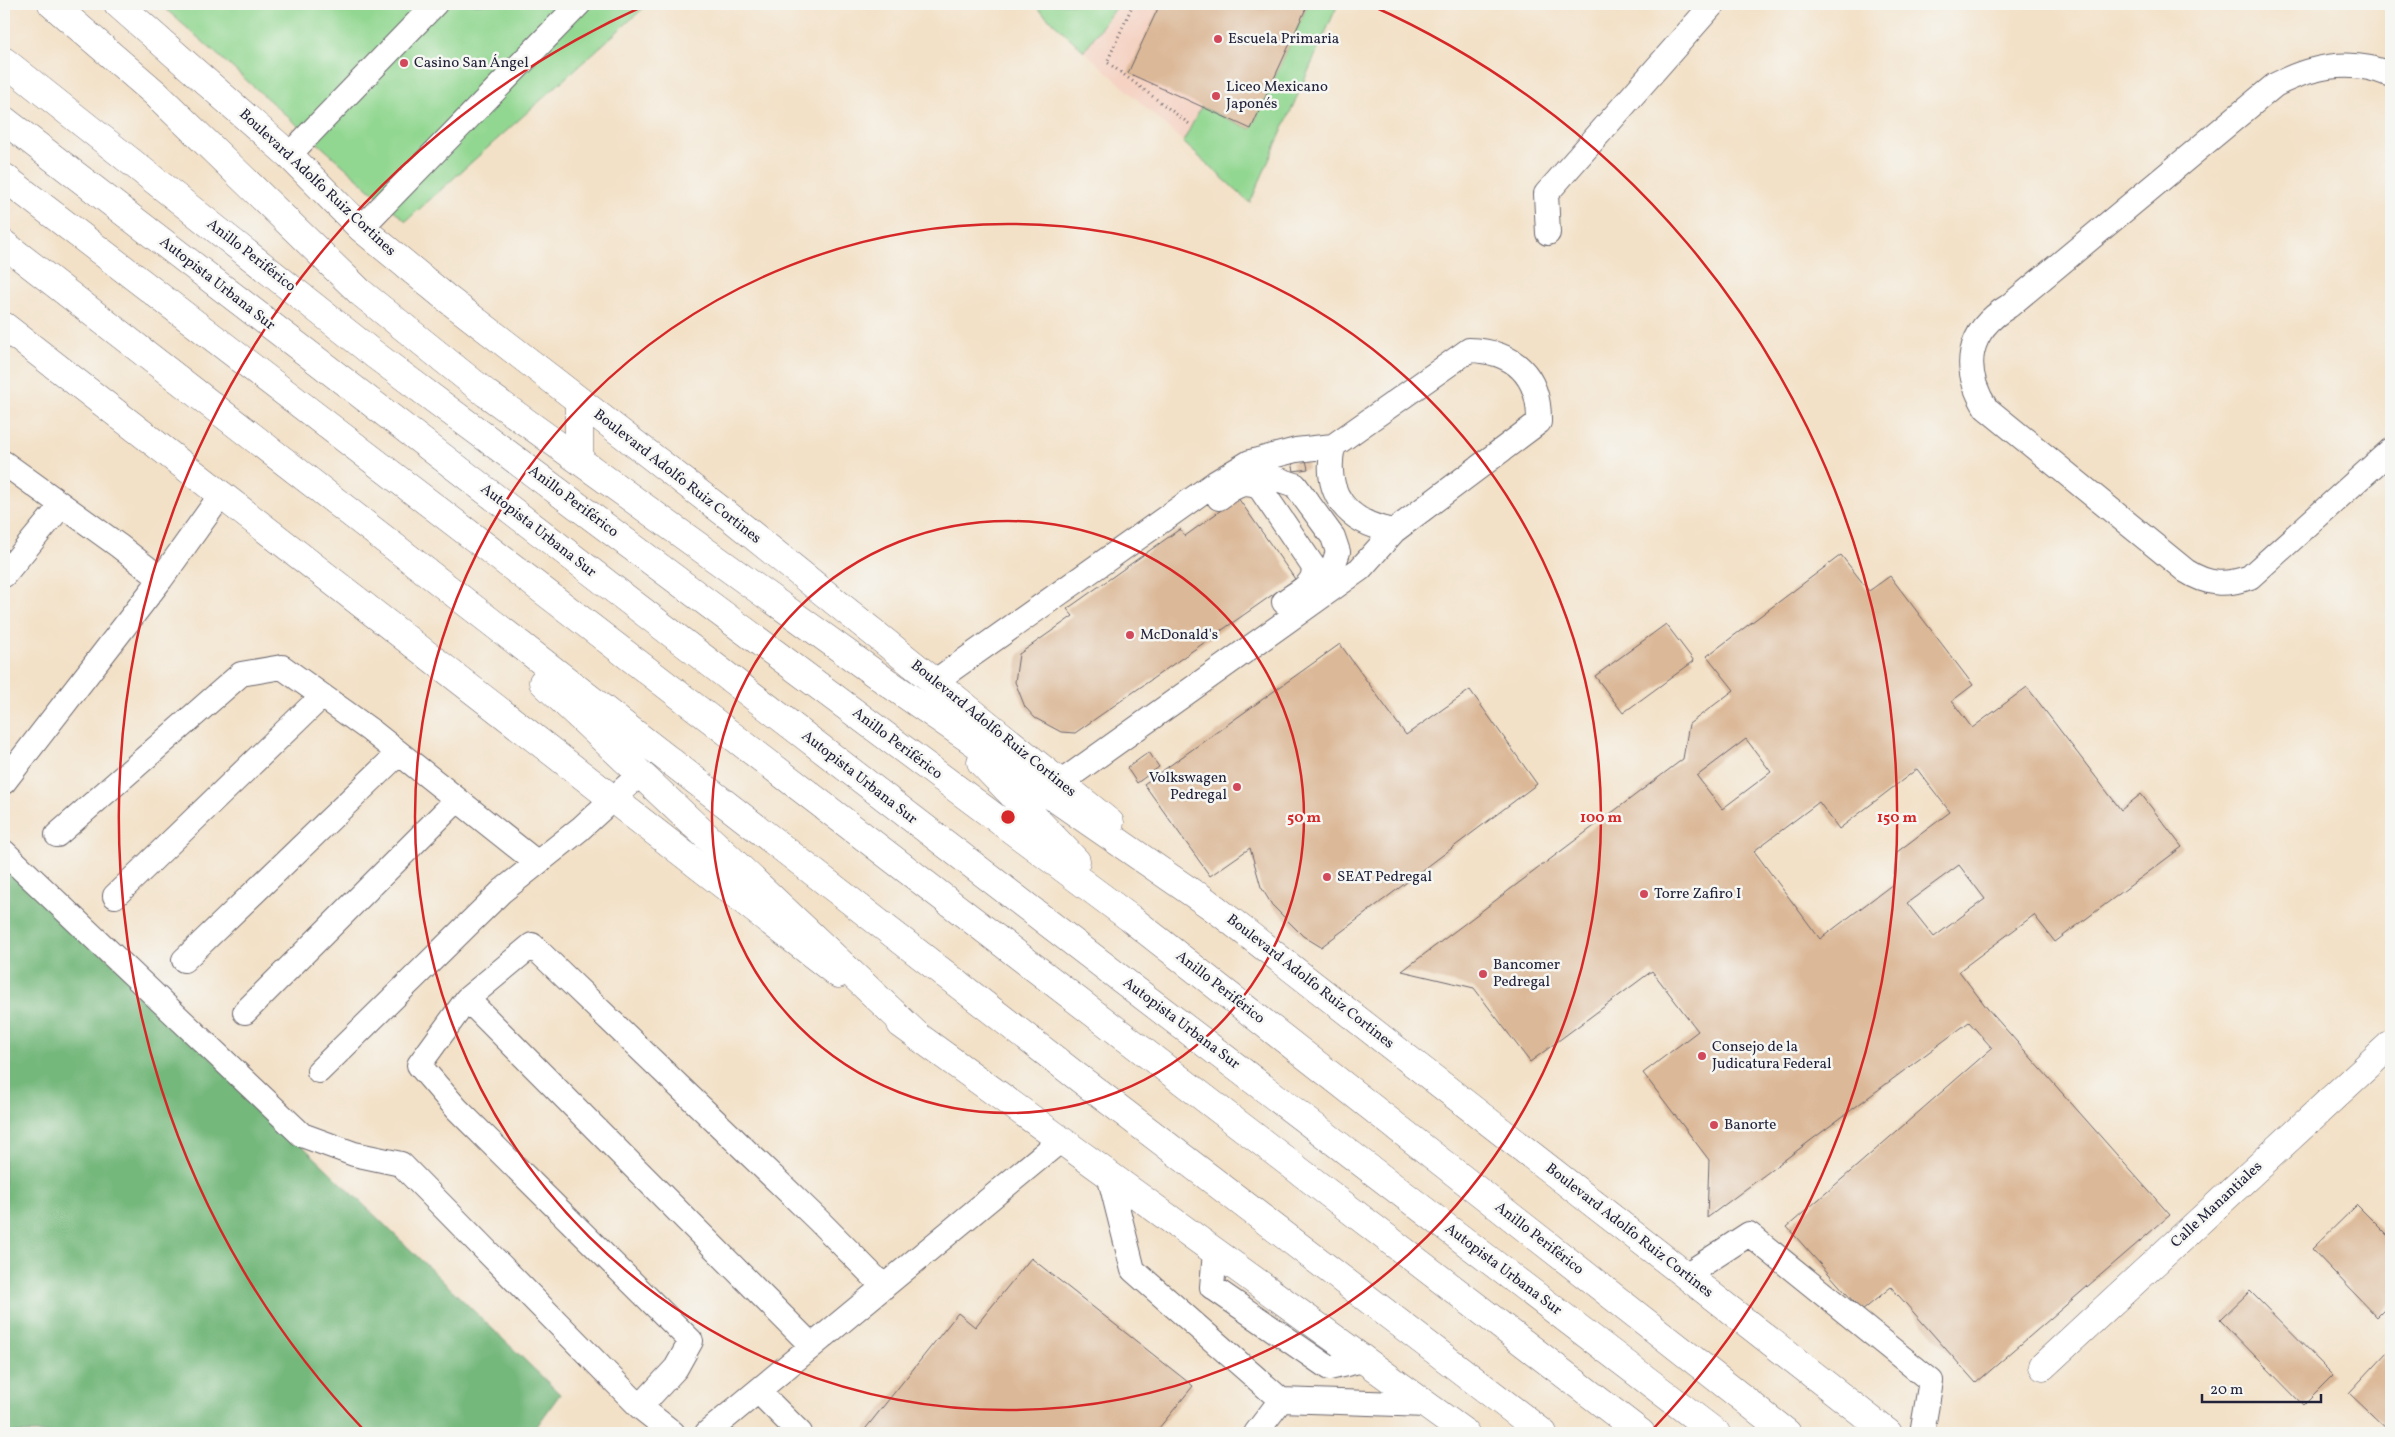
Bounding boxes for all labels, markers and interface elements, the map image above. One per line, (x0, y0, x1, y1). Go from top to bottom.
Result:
place label: Escuela Primaria (1228, 29, 1339, 50)
marker: Escuela Primaria (1212, 33, 1224, 45)
place label: Casino San Ángel (414, 53, 529, 74)
marker: Casino San Ángel (398, 57, 410, 69)
place label: Liceo Mexicano Japonés (1226, 77, 1328, 115)
marker: Liceo Mexicano Japonés (1210, 90, 1222, 102)
street label: Boulevard Adolfo Ruiz Cortines (234, 105, 400, 261)
street label: Anillo Periférico (202, 214, 300, 298)
street label: Autopista Urbana Sur (155, 232, 279, 336)
street label: Boulevard Adolfo Ruiz Cortines (589, 405, 765, 549)
street label: Anillo Periférico (524, 461, 622, 543)
street label: Autopista Urbana Sur (476, 479, 600, 583)
place label: McDonald's (1140, 625, 1218, 646)
marker: McDonald's (1124, 629, 1136, 641)
street label: Boulevard Adolfo Ruiz Cortines (906, 656, 1080, 802)
street label: Anillo Periférico (848, 703, 946, 785)
street label: Autopista Urbana Sur (797, 726, 921, 830)
place label: Volkswagen Pedregal (1149, 768, 1227, 806)
marker: Volkswagen Pedregal (1231, 781, 1243, 793)
centre of rings (999, 808, 1017, 826)
text: 50 m (1287, 808, 1321, 829)
text: 100 m (1580, 808, 1623, 829)
text: 150 m (1877, 808, 1917, 829)
place label: SEAT Pedregal (1337, 867, 1432, 888)
marker: SEAT Pedregal (1321, 871, 1333, 883)
place label: Torre Zafiro I (1654, 884, 1741, 905)
marker: Torre Zafiro I (1638, 888, 1650, 900)
street label: Boulevard Adolfo Ruiz Cortines (1222, 910, 1398, 1054)
street label: Anillo Periférico (1171, 946, 1269, 1030)
place label: Bancomer Pedregal (1493, 955, 1560, 993)
marker: Bancomer Pedregal (1477, 968, 1489, 980)
street label: Autopista Urbana Sur (1118, 973, 1244, 1075)
place label: Consejo de la Judicatura Federal (1712, 1037, 1831, 1075)
marker: Consejo de la Judicatura Federal (1696, 1050, 1708, 1062)
place label: Banorte (1724, 1115, 1776, 1136)
marker: Banorte (1708, 1119, 1720, 1131)
street label: Calle Manantiales (2167, 1157, 2267, 1253)
street label: Boulevard Adolfo Ruiz Cortines (1541, 1159, 1717, 1303)
street label: Anillo Periférico (1490, 1197, 1588, 1281)
street label: Autopista Urbana Sur (1440, 1219, 1566, 1321)
scale bar (2202, 1372, 2321, 1404)
text: 20 m (2210, 1380, 2243, 1401)

